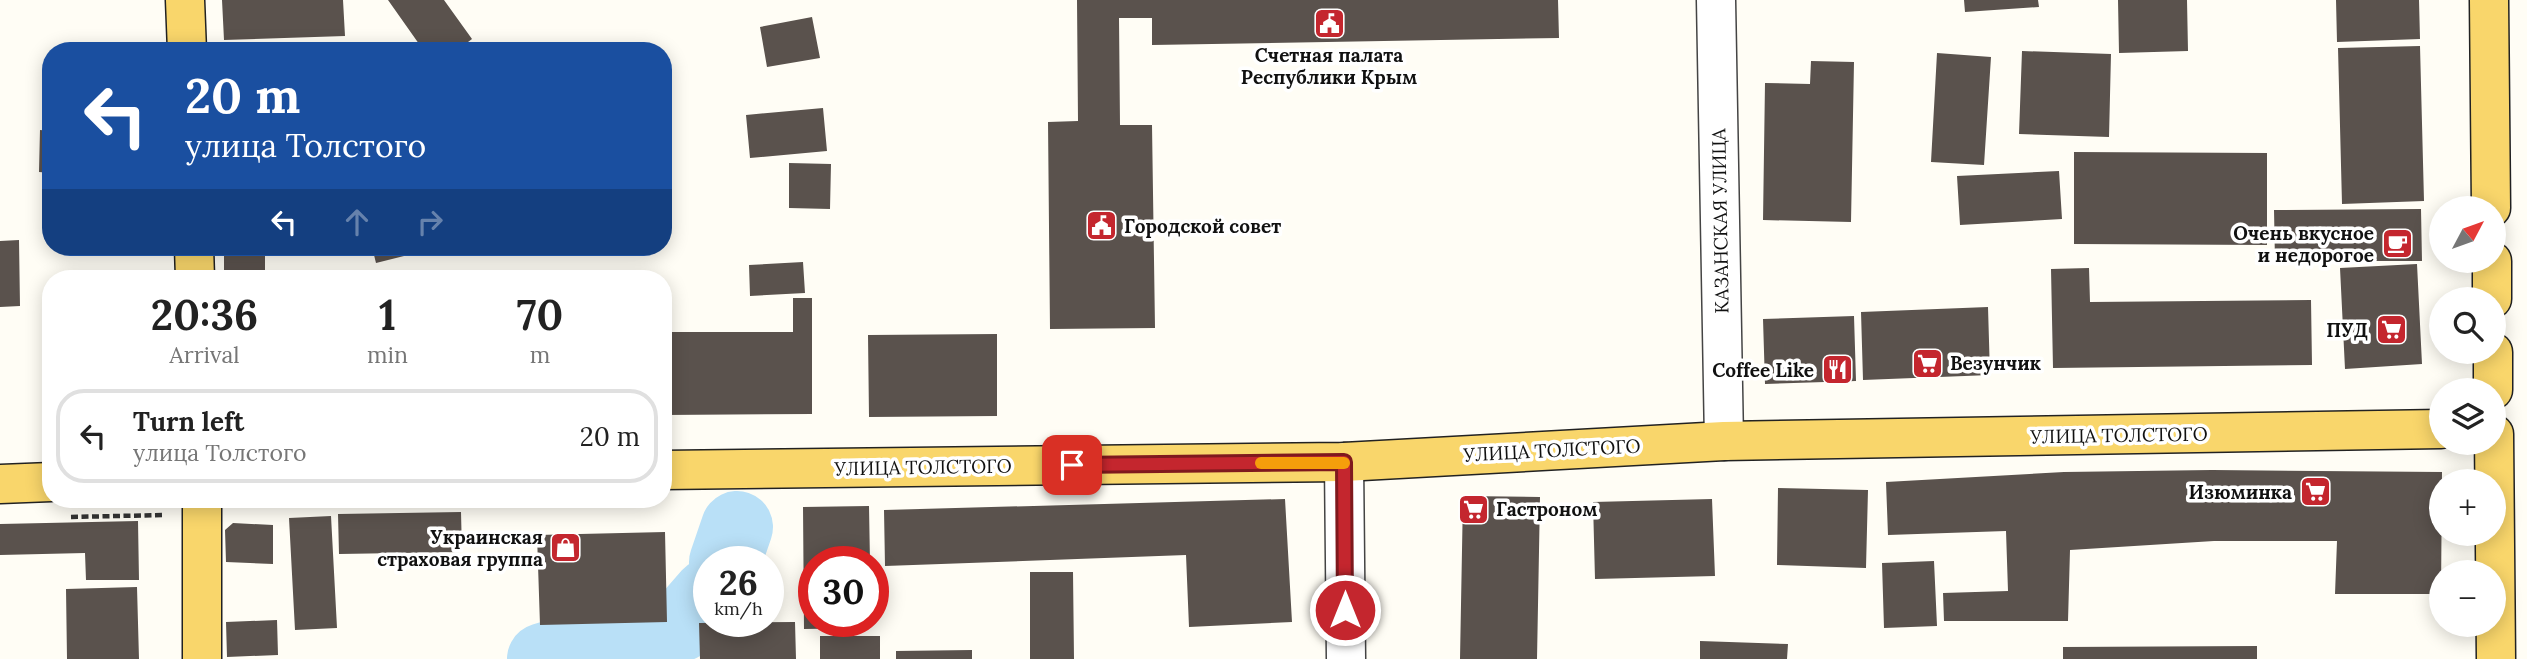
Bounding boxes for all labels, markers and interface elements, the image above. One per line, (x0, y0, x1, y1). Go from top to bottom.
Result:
public building icon: Счетная палата Республики Крым (1312, 7, 1346, 41)
place label: Счетная палата Республики Крым (1241, 43, 1417, 89)
text: 20 m (185, 64, 300, 126)
icon: left (70, 70, 161, 161)
text: улица Толстого (185, 125, 426, 166)
street label: КАЗАНСКАЯ УЛИЦА (1706, 127, 1734, 314)
north arrow (2429, 196, 2506, 273)
map controls (2429, 196, 2506, 637)
icon: left (265, 203, 303, 241)
icon: ahead (338, 203, 376, 241)
icon: right (411, 203, 449, 241)
public building icon: Городской совет (1084, 209, 1118, 243)
place label: Городской совет (1124, 214, 1281, 238)
place label: Очень вкусное и недорогое (2233, 221, 2374, 267)
cafe icon: Очень вкусное и недорогое (2380, 227, 2414, 261)
button: search (2429, 287, 2506, 364)
text: 20:36 (151, 288, 258, 342)
text: 1 (379, 288, 396, 342)
text: 70 (517, 288, 563, 342)
supermarket icon: ПУД (2374, 313, 2408, 347)
place label: ПУД (2326, 318, 2368, 342)
text: Arrival (169, 340, 240, 369)
text: min (367, 340, 408, 369)
text: m (530, 340, 550, 369)
supermarket icon: Везунчик (1910, 346, 1944, 380)
place label: Везунчик (1950, 351, 2041, 375)
restaurant icon: Coffee Like (1820, 353, 1854, 387)
place label: Coffee Like (1712, 358, 1814, 382)
button: layers (2429, 378, 2506, 455)
text: Turn left (133, 405, 244, 438)
icon: left (74, 417, 112, 455)
text: 20 m (580, 420, 640, 453)
street label: УЛИЦА ТОЛСТОГО (2029, 421, 2208, 449)
street label: УЛИЦА ТОЛСТОГО (1462, 433, 1641, 467)
pin (1042, 435, 1102, 495)
text: улица Толстого (133, 438, 306, 467)
icon: arrive (1053, 446, 1091, 484)
street label: УЛИЦА ТОЛСТОГО (833, 453, 1012, 481)
button: + (2429, 469, 2506, 546)
supermarket icon: Изюминка (2298, 475, 2332, 509)
place label: Изюминка (2188, 480, 2292, 504)
supermarket icon: Гастроном (1456, 492, 1490, 526)
place label: Гастроном (1496, 497, 1597, 521)
place label: Украинская страховая группа (377, 525, 543, 571)
shop icon: Украинская страховая группа (549, 531, 583, 565)
speed limit sign: 30 (798, 546, 889, 637)
text: 26 (719, 560, 758, 605)
button: − (2429, 560, 2506, 637)
position arrow (1308, 573, 1382, 647)
text: km/h (714, 597, 763, 620)

